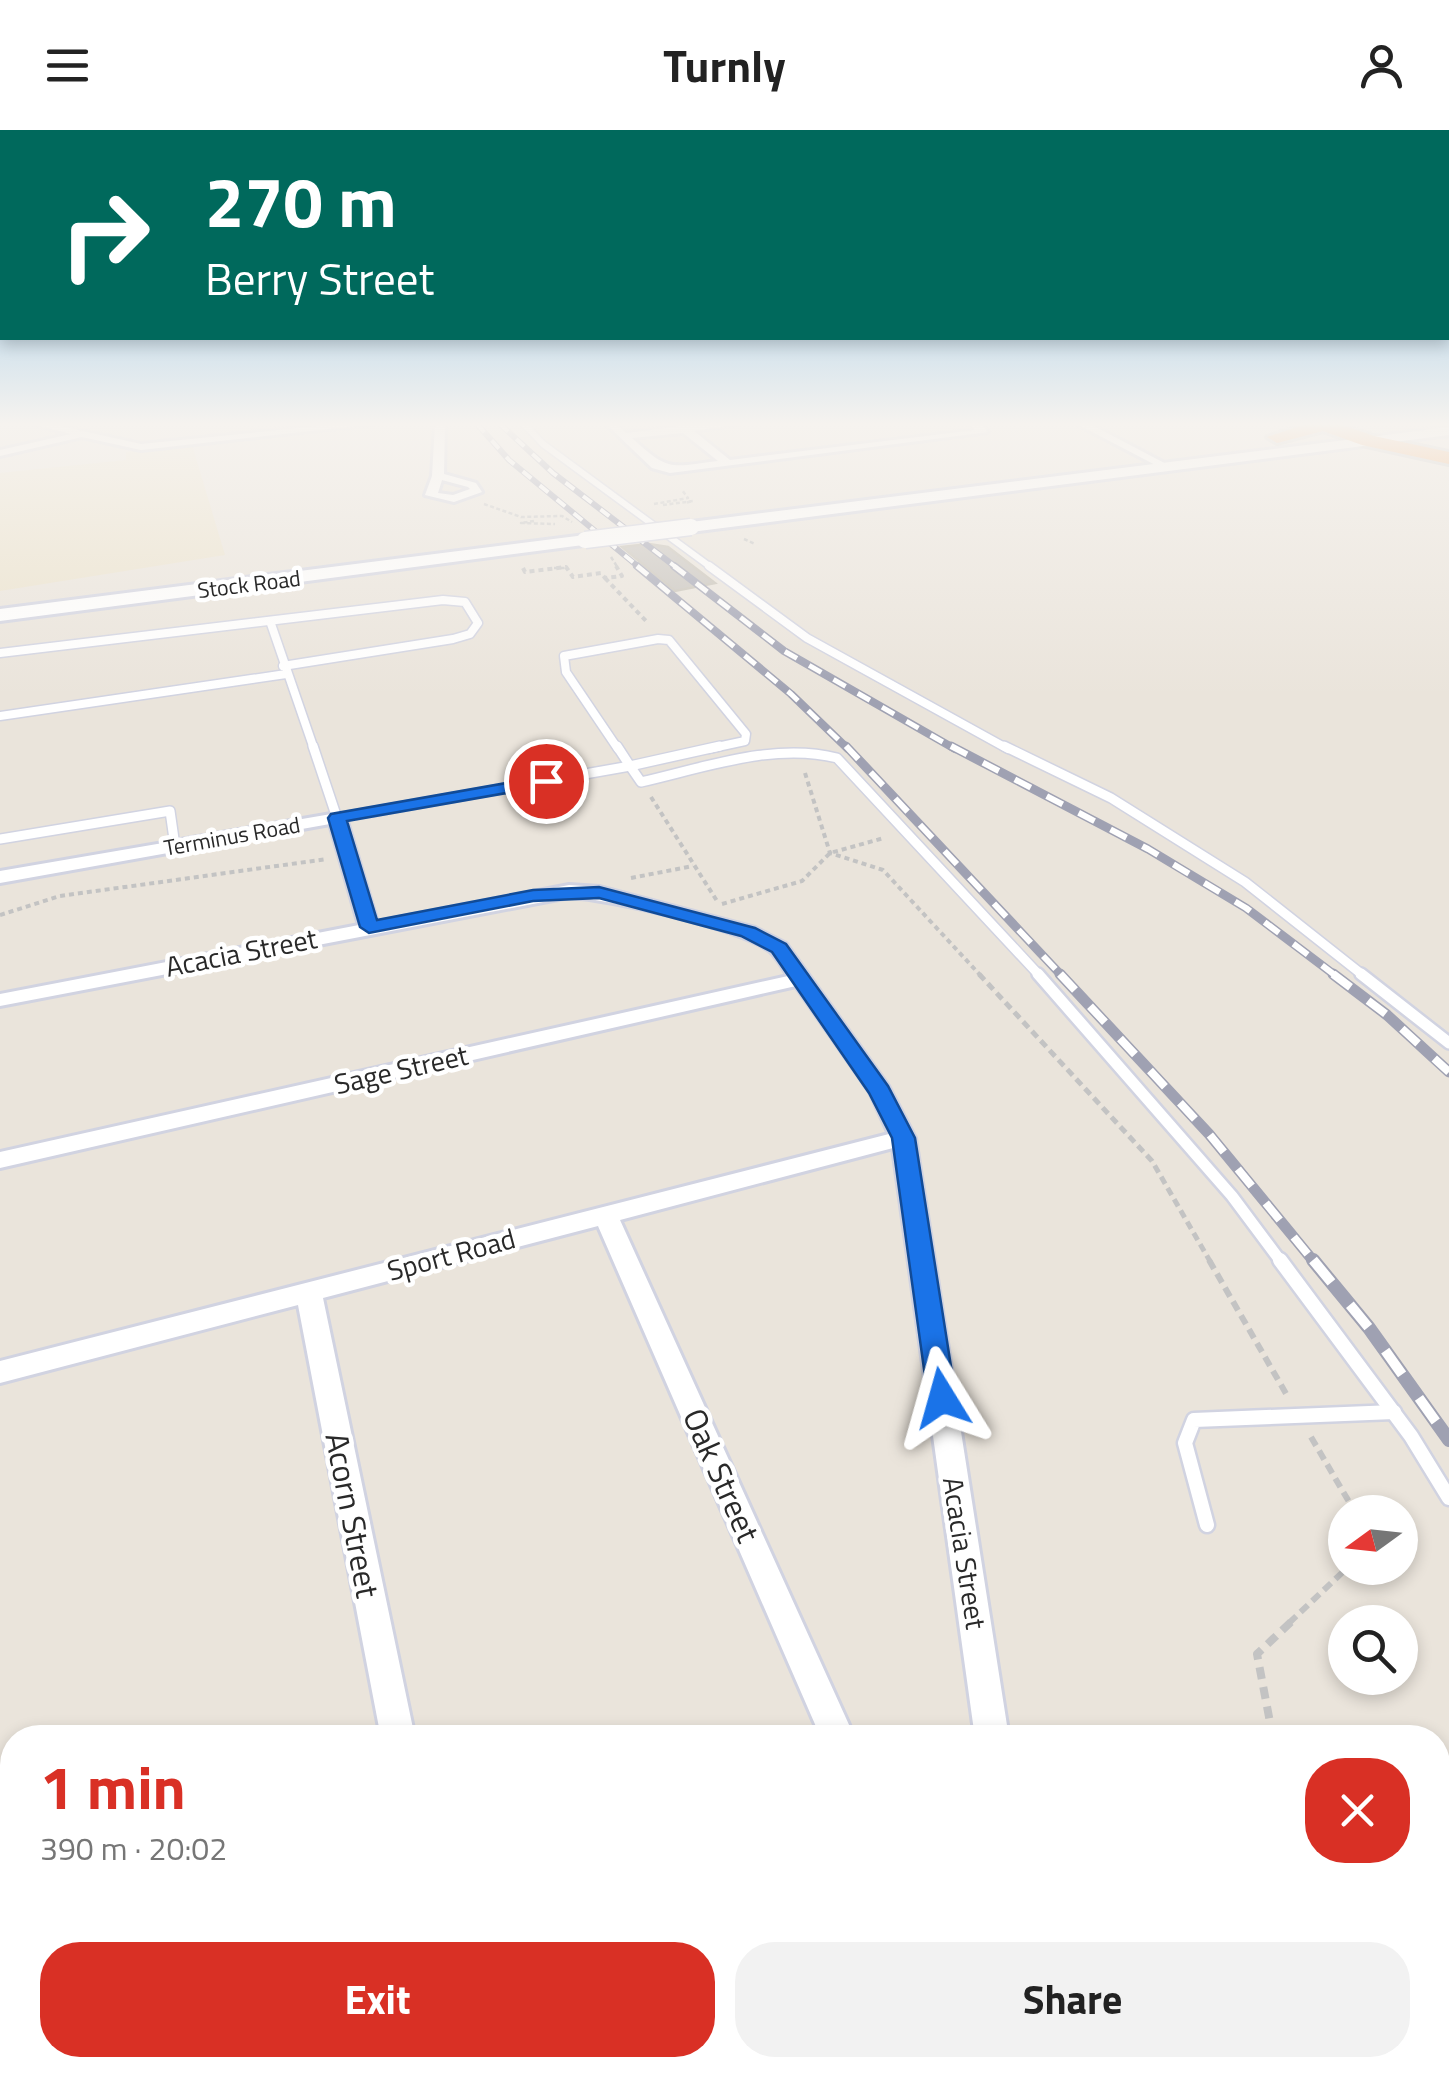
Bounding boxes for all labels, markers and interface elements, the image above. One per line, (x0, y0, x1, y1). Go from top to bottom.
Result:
text: Turnly (663, 31, 786, 99)
icon: menu (40, 38, 95, 93)
icon: person (1354, 38, 1409, 93)
text: 270 m (205, 148, 397, 254)
icon: right (40, 170, 170, 300)
text: Berry Street (205, 244, 434, 312)
street label: Stock Road (195, 561, 303, 607)
pin (504, 739, 589, 824)
icon: arrive (519, 754, 574, 809)
street label: Terminus Road (161, 807, 303, 865)
street label: Acacia Street (162, 916, 321, 988)
street label: Sage Street (330, 1033, 472, 1105)
street label: Sport Road (382, 1216, 520, 1292)
position arrow (890, 1346, 994, 1450)
street label: Oak Street (671, 1400, 773, 1550)
street label: Acorn Street (313, 1428, 393, 1602)
street label: Acacia Street (932, 1474, 998, 1632)
north arrow (1328, 1495, 1418, 1585)
map controls (1328, 1495, 1418, 1695)
button: search (1328, 1605, 1418, 1695)
text: 1 min (40, 1741, 186, 1832)
button: close (1305, 1758, 1410, 1863)
text: 390 m · 20:02 (40, 1824, 227, 1872)
button: Exit (40, 1942, 715, 2057)
button: Share (735, 1942, 1410, 2057)

